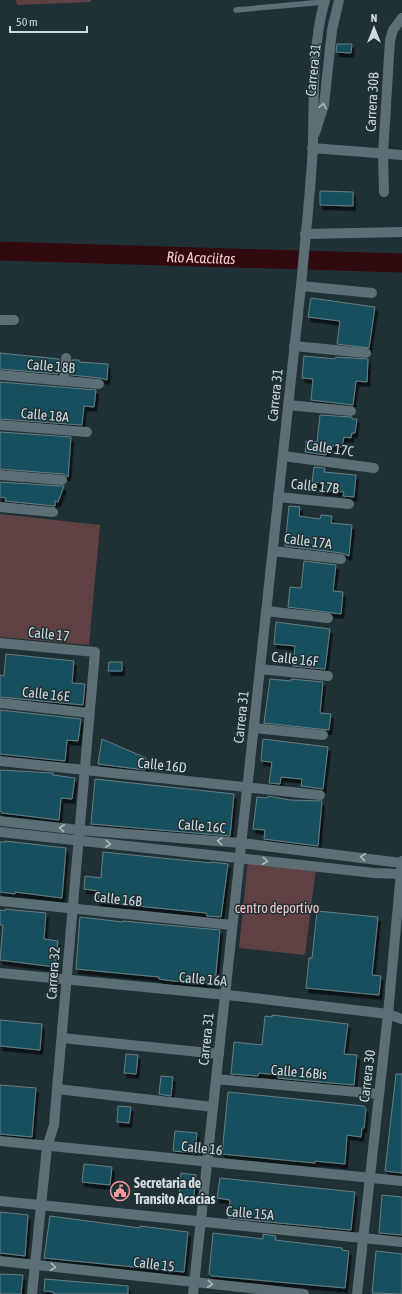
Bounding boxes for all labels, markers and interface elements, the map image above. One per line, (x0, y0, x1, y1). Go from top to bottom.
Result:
scale bar (10, 8, 87, 34)
north arrow (354, 8, 394, 48)
text: N (371, 12, 377, 24)
text: 50 m (16, 15, 38, 29)
street label: Carrera 31 (302, 43, 324, 97)
street label: Carrera 30B (362, 72, 382, 132)
one-way arrow (319, 102, 327, 109)
water label: Río Acaciitas (166, 247, 236, 267)
street label: Calle 18B (26, 356, 76, 376)
street label: Carrera 31 (264, 368, 286, 422)
street label: Calle 18A (20, 405, 70, 425)
street label: Calle 17C (305, 437, 355, 459)
street label: Calle 17B (290, 476, 340, 497)
street label: Calle 17A (283, 530, 333, 552)
street label: Calle 17 (28, 624, 70, 644)
street label: Calle 16F (271, 649, 320, 669)
street label: Calle 16E (22, 684, 70, 704)
street label: Carrera 31 (230, 690, 252, 744)
street label: Calle 16D (137, 754, 188, 776)
street label: Calle 16C (177, 816, 227, 836)
one-way arrow (59, 824, 65, 833)
one-way arrow (217, 837, 223, 846)
one-way arrow (105, 839, 111, 848)
one-way arrow (360, 853, 366, 862)
one-way arrow (262, 856, 268, 865)
street label: Calle 16B (93, 889, 143, 910)
park label: centro deportivo (235, 900, 319, 916)
street label: Carrera 32 (43, 946, 63, 1000)
street label: Calle 16A (178, 969, 228, 989)
street label: Carrera 31 (195, 1012, 217, 1066)
street label: Carrera 30 (356, 1048, 378, 1103)
street label: Calle 16Bis (270, 1062, 328, 1082)
street label: Calle 16 (181, 1138, 224, 1158)
place label: Secretaria de Transito Acacias (134, 1175, 215, 1207)
public building icon: Secretaria de Transito Acacias (109, 1180, 131, 1202)
street label: Calle 15A (225, 1203, 275, 1223)
street label: Calle 15 (132, 1254, 176, 1274)
one-way arrow (50, 1262, 56, 1271)
one-way arrow (207, 1280, 213, 1289)

